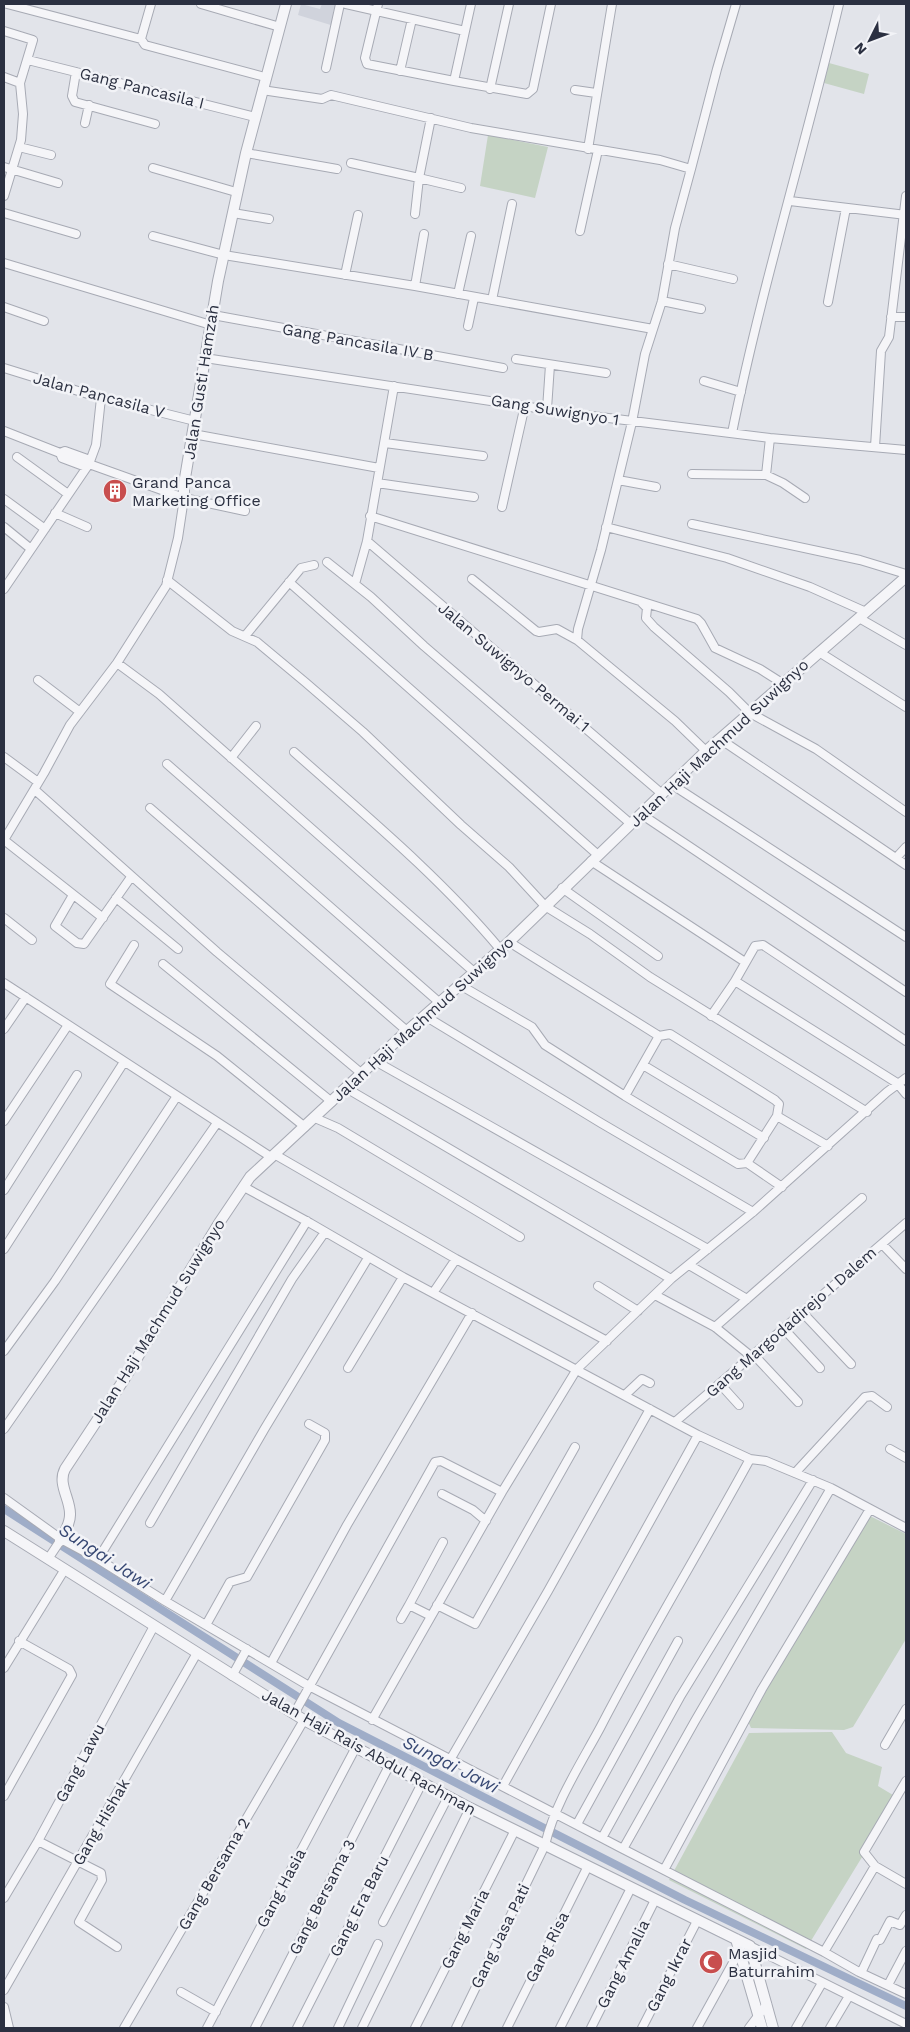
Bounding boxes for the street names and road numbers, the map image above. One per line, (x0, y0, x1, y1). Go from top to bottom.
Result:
street label: Gang Pancasila I (78, 63, 206, 113)
street label: Jalan Gusti Hamzah (179, 303, 223, 461)
street label: Gang Pancasila IV B (281, 319, 435, 365)
street label: Jalan Pancasila V (31, 368, 167, 422)
street label: Gang Suwignyo 1 (489, 390, 621, 430)
street label: Jalan Suwignyo Permai 1 (434, 598, 594, 736)
street label: Jalan Haji Machmud Suwignyo (626, 655, 812, 831)
street label: Jalan Haji Machmud Suwignyo (328, 932, 518, 1106)
street label: Jalan Haji Machmud Suwignyo (87, 1215, 229, 1427)
street label: Gang Margodadirejo I Dalem (702, 1243, 880, 1401)
street label: Jalan Haji Rais Abdul Rachman (259, 1685, 479, 1819)
street label: Gang Lawu (51, 1720, 109, 1806)
street label: Gang Hishak (69, 1775, 133, 1869)
street label: Gang Bersama 2 (174, 1814, 254, 1934)
street label: Gang Bersama 3 (285, 1836, 359, 1958)
street label: Gang Hasia (252, 1845, 310, 1931)
street label: Gang Era Baru (325, 1852, 393, 1960)
street label: Gang Jasa Pati (466, 1881, 534, 1991)
street label: Gang Maria (437, 1886, 493, 1972)
street label: Gang Risa (521, 1908, 573, 1986)
street label: Gang Amalia (593, 1916, 653, 2012)
street label: Gang Ikrar (642, 1935, 696, 2015)

